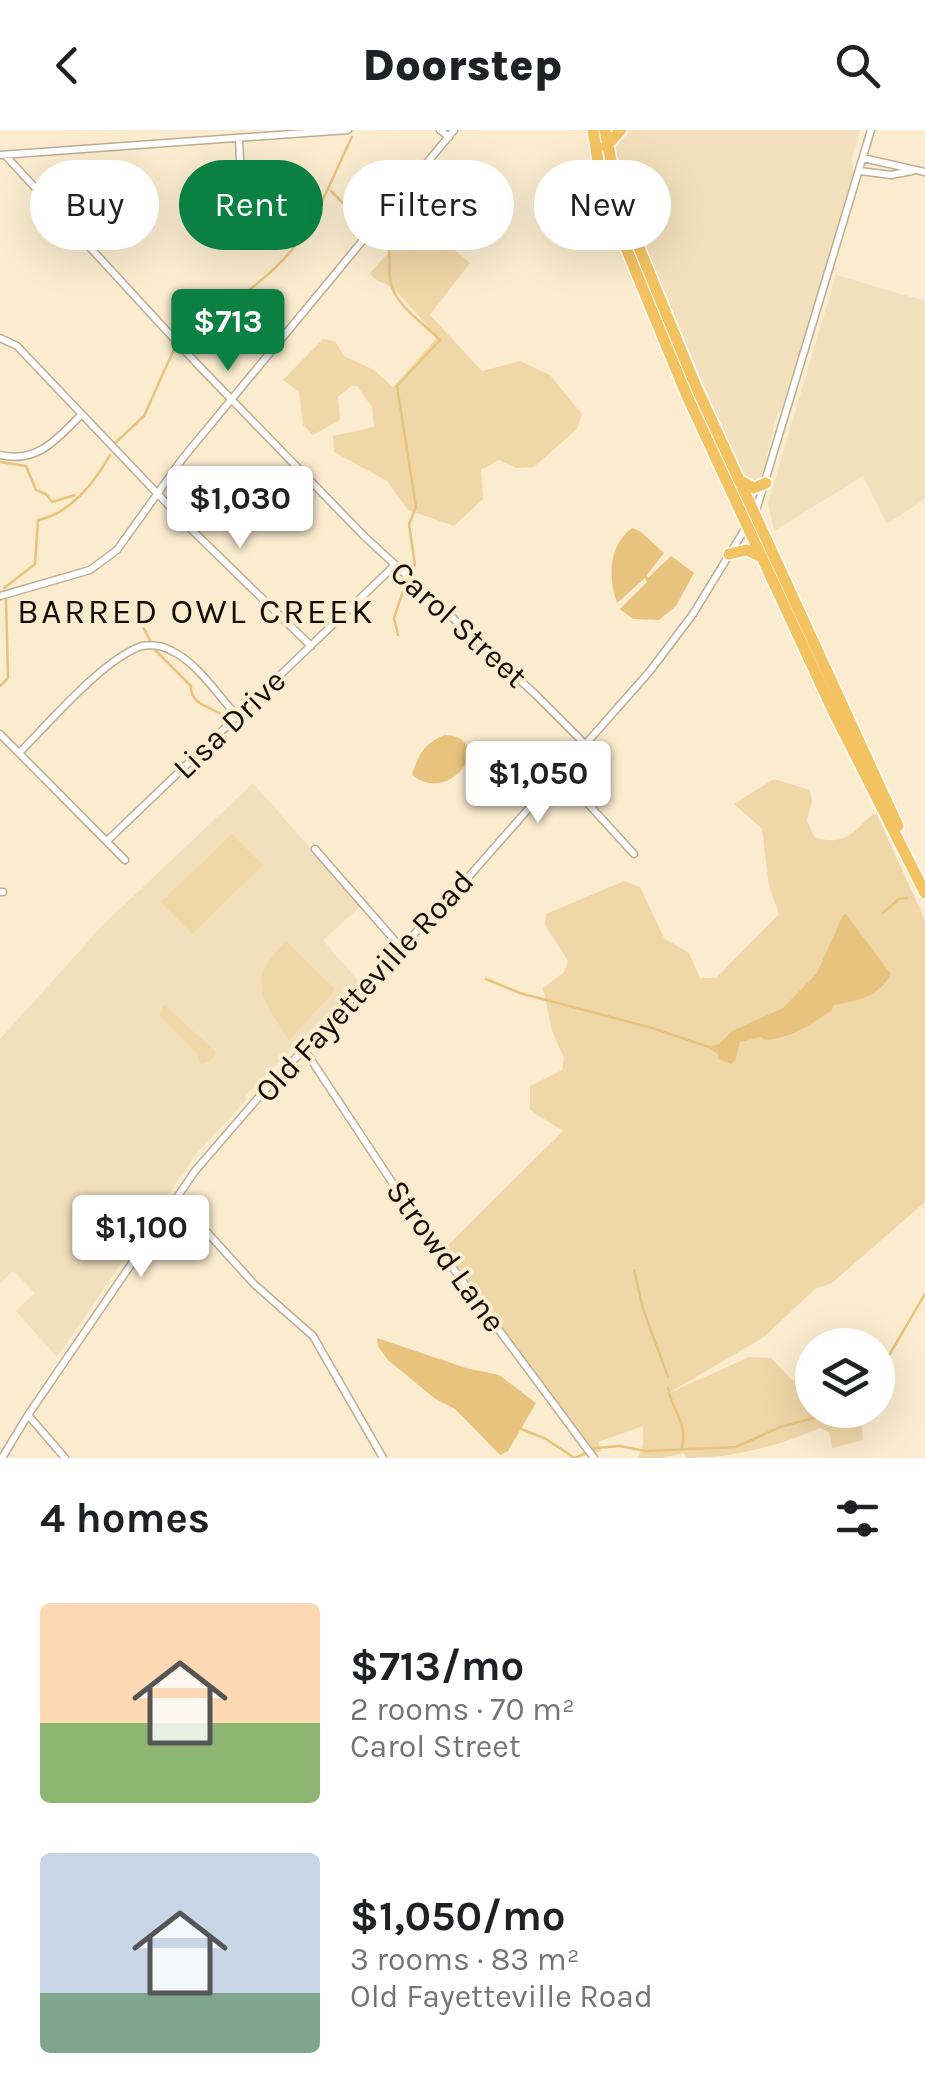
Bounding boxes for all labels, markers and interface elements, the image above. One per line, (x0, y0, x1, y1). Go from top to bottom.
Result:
icon: back (40, 38, 95, 93)
icon: search (830, 38, 885, 93)
text: Doorstep (363, 39, 562, 91)
chip: Buy (30, 160, 159, 250)
chip: Rent (179, 160, 323, 250)
chip: Filters (343, 160, 514, 250)
chip: New (534, 160, 671, 250)
pin: $713 (169, 289, 287, 374)
text: $713 (193, 303, 263, 340)
pin: $1,030 (159, 466, 321, 551)
text: $1,030 (189, 480, 291, 517)
street label: Carol Street (383, 554, 534, 695)
district label: BARRED OWL CREEK (17, 591, 375, 632)
street label: Lisa Drive (166, 662, 293, 787)
pin: $1,050 (457, 741, 619, 826)
text: $1,050 (488, 755, 588, 792)
street label: Old Fayetteville Road (248, 863, 481, 1110)
street label: Strowd Lane (378, 1173, 513, 1339)
pin: $1,100 (60, 1195, 222, 1280)
text: $1,100 (94, 1209, 188, 1246)
map controls (795, 1328, 895, 1428)
button: layers (795, 1328, 895, 1428)
icon: filters (830, 1491, 885, 1546)
text: 4 homes (40, 1493, 210, 1543)
text: $713/mo (350, 1641, 524, 1691)
icon: home (120, 1643, 240, 1763)
text: 2 rooms · 70 m² (350, 1691, 575, 1728)
text: Carol Street (350, 1728, 521, 1765)
text: $1,050/mo (350, 1891, 566, 1941)
icon: home (120, 1893, 240, 2013)
text: 3 rooms · 83 m² (350, 1941, 580, 1978)
text: Old Fayetteville Road (350, 1978, 653, 2015)

